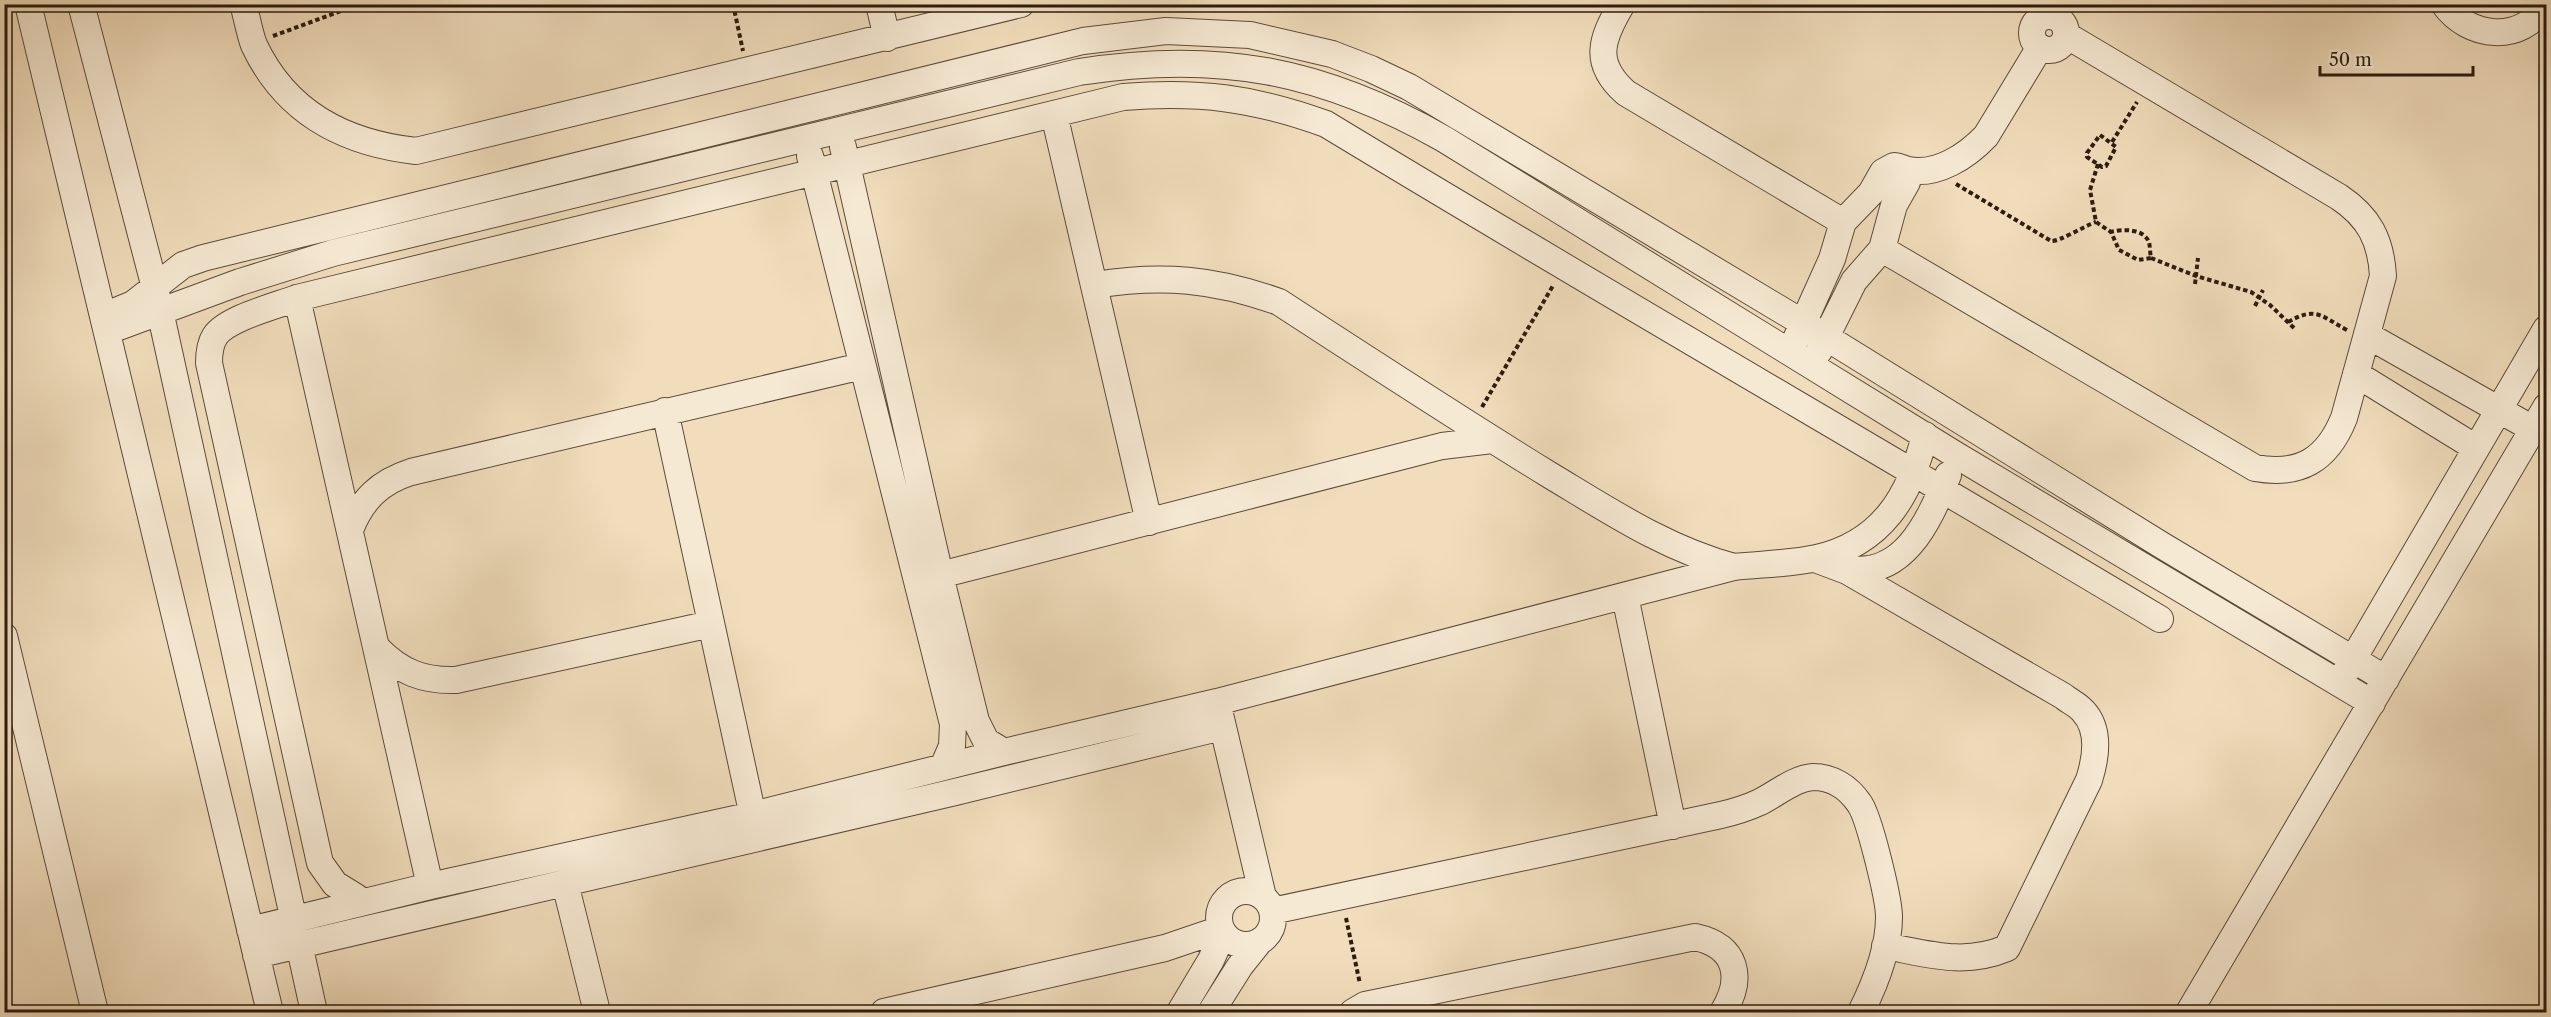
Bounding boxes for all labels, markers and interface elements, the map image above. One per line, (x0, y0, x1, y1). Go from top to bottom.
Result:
scale bar (2320, 39, 2473, 77)
text: 50 m (2329, 49, 2372, 71)

